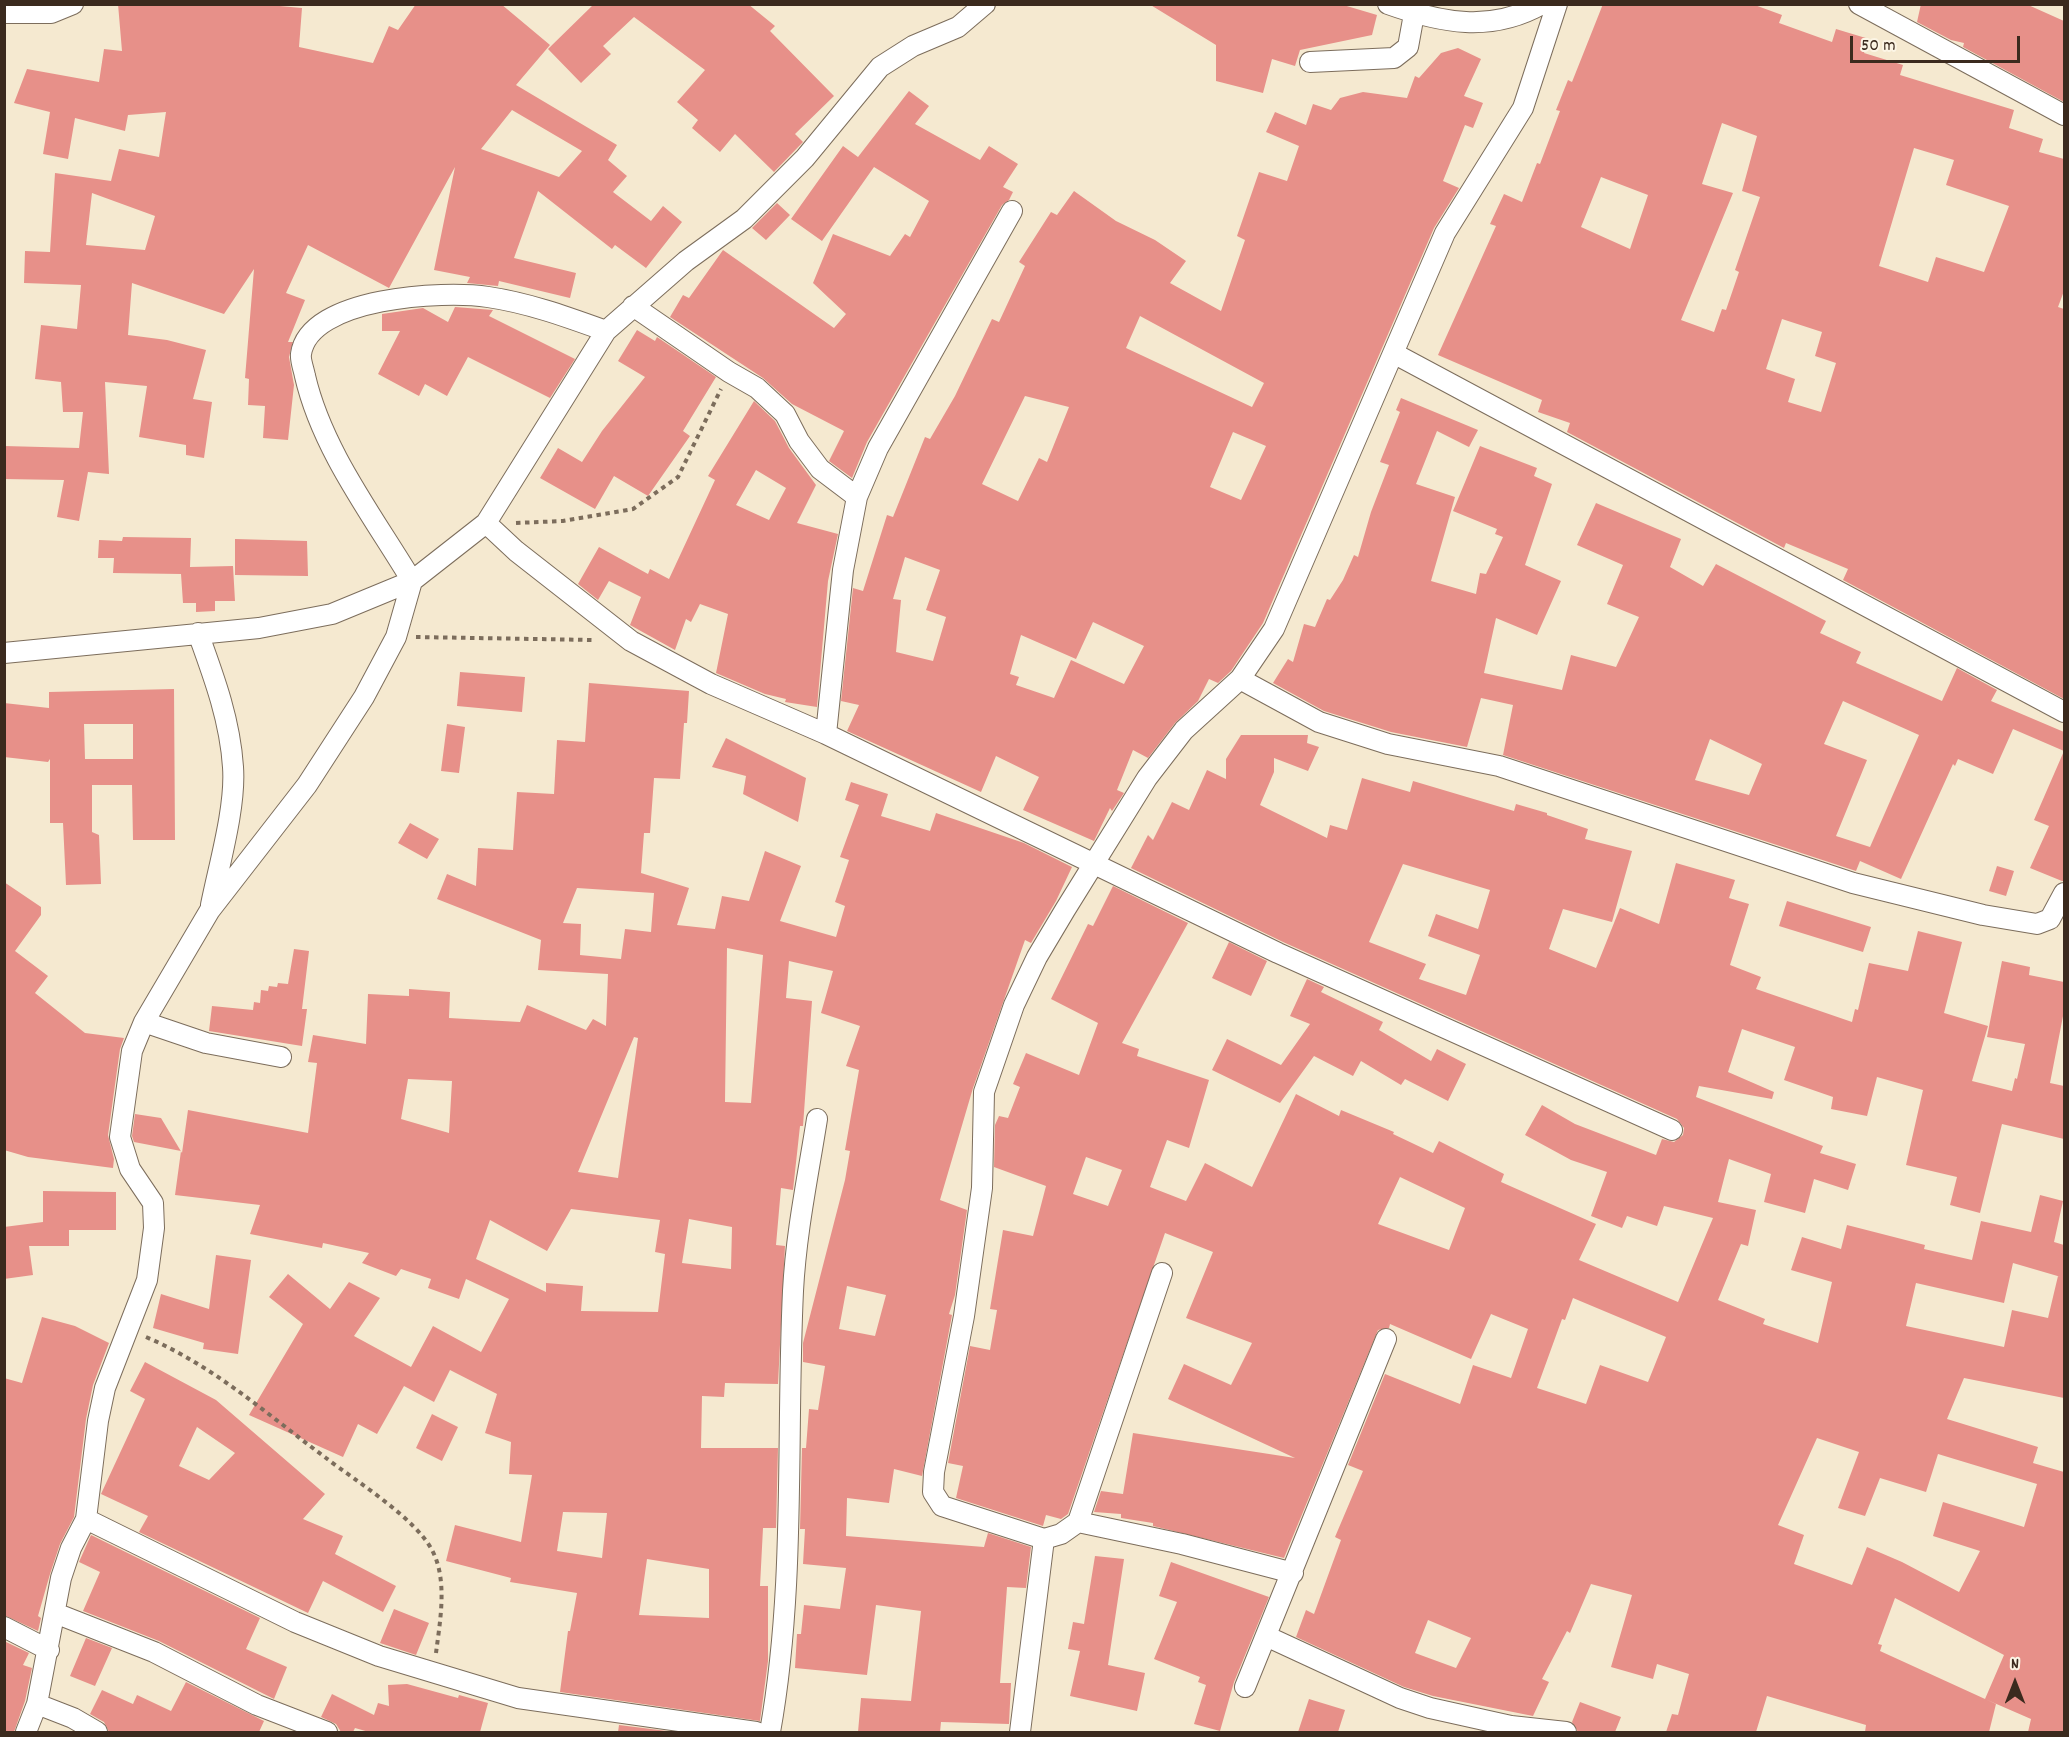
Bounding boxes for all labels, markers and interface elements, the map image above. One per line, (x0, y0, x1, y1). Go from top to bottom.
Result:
scale bar (1853, 24, 2022, 62)
text: 50 m (1861, 34, 1896, 59)
north arrow (1985, 1653, 2045, 1713)
text: N (2011, 1653, 2019, 1676)

